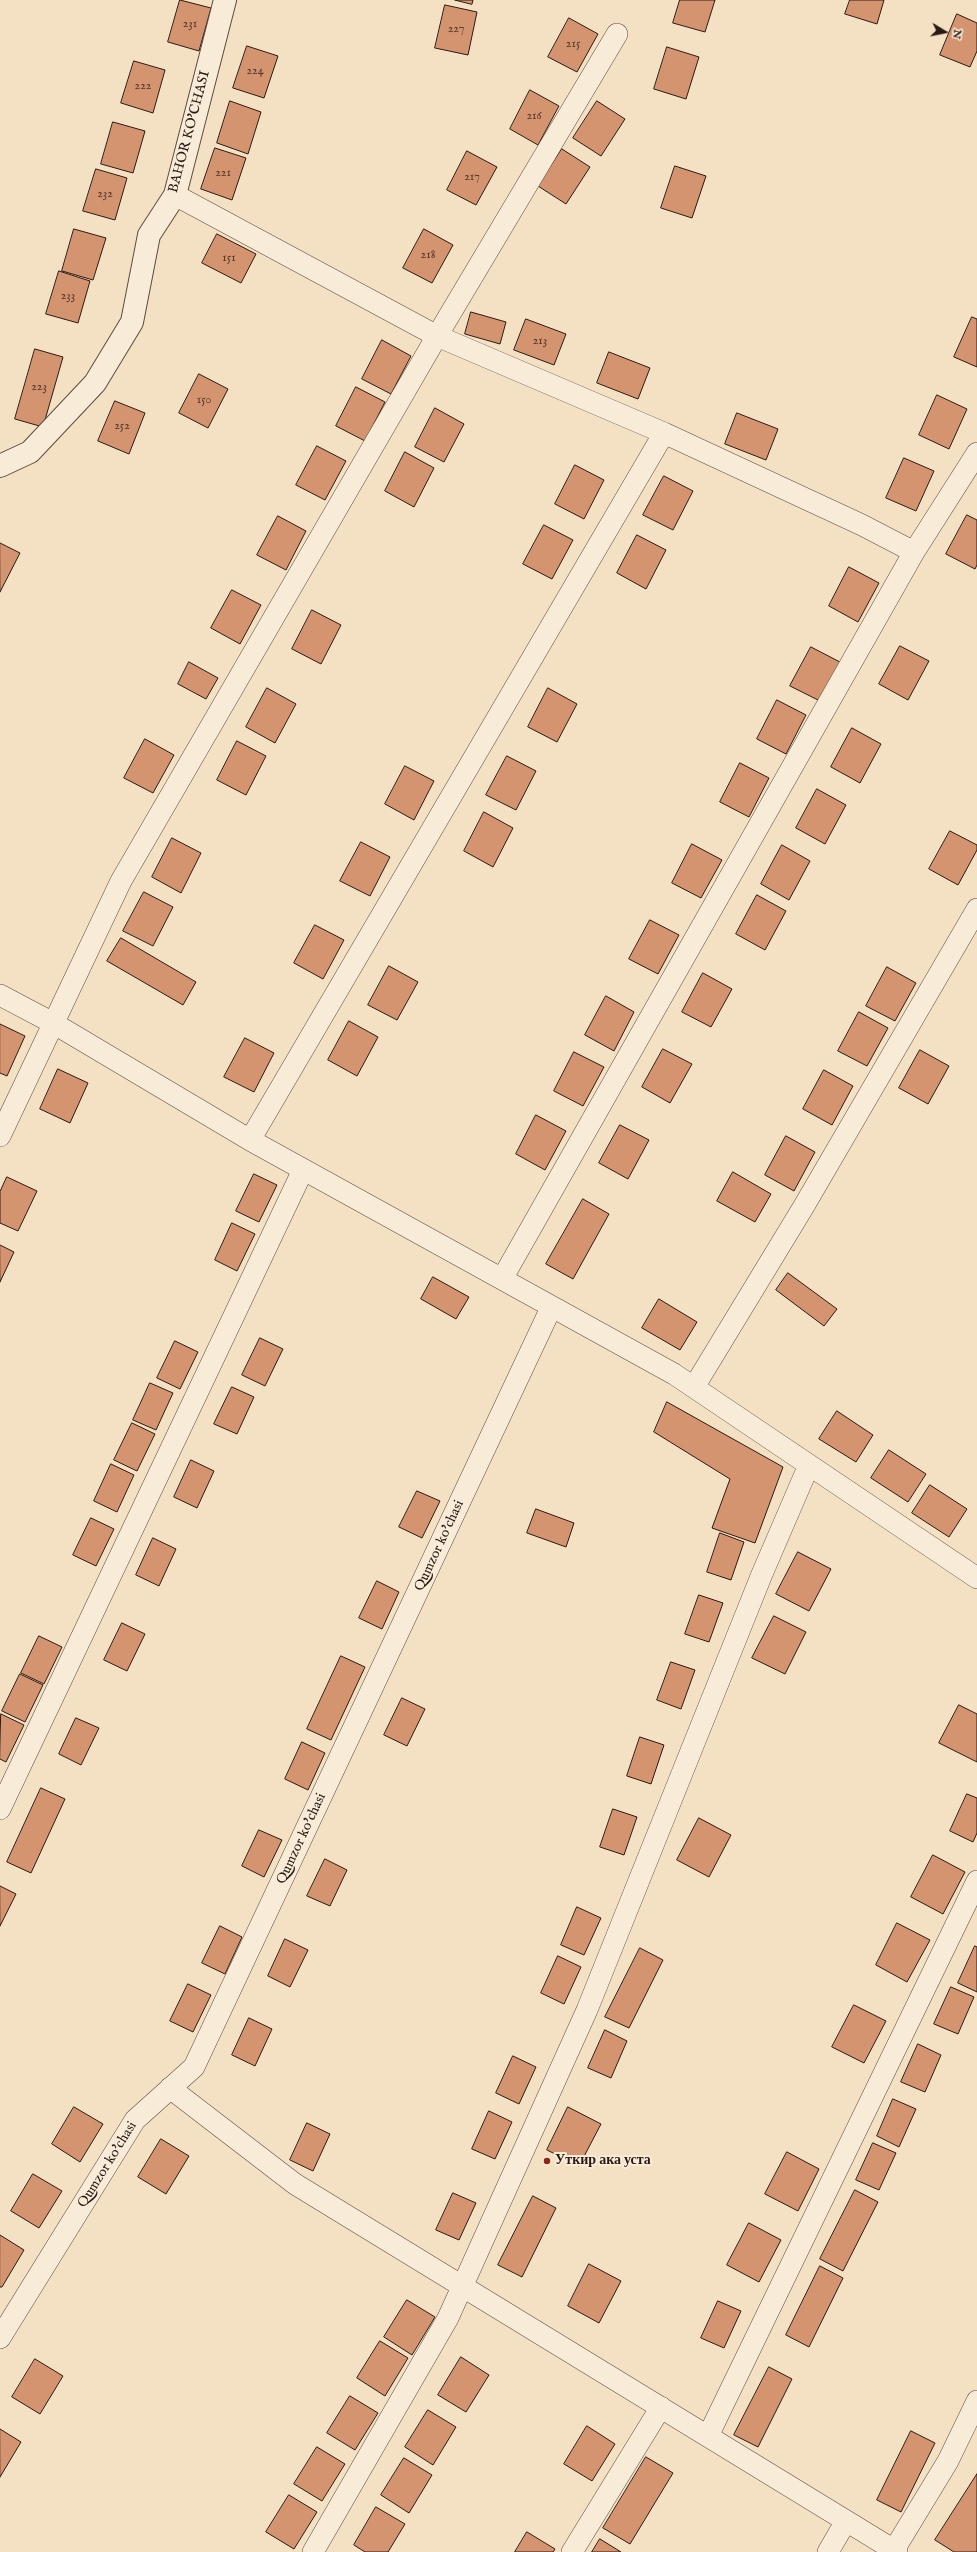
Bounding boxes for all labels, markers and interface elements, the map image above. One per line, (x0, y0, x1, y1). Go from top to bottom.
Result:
north arrow (925, 12, 965, 52)
house number: 231 (183, 18, 197, 32)
house number: 227 (448, 23, 464, 37)
text: N (949, 28, 965, 40)
house number: 215 (566, 38, 580, 52)
house number: 224 (246, 65, 264, 79)
street label: BAHOR KO'CHASI (166, 69, 214, 195)
house number: 222 (135, 80, 151, 94)
house number: 216 (526, 110, 542, 124)
house number: 221 (215, 167, 231, 181)
house number: 217 (464, 171, 480, 185)
house number: 232 (97, 188, 113, 202)
house number: 218 (421, 249, 435, 263)
house number: 151 (222, 252, 236, 266)
house number: 233 (61, 290, 75, 304)
house number: 213 (533, 335, 547, 349)
house number: 223 (31, 381, 47, 395)
house number: 150 (197, 394, 211, 408)
house number: 252 (114, 420, 130, 434)
street label: Qumzor ko'chasi (412, 1498, 468, 1594)
street label: Qumzor ko'chasi (274, 1791, 330, 1887)
street label: Qumzor ko'chasi (75, 2119, 141, 2211)
place label: Уткир ака уста (555, 2153, 651, 2169)
marker: Уткир ака уста (542, 2156, 552, 2166)

